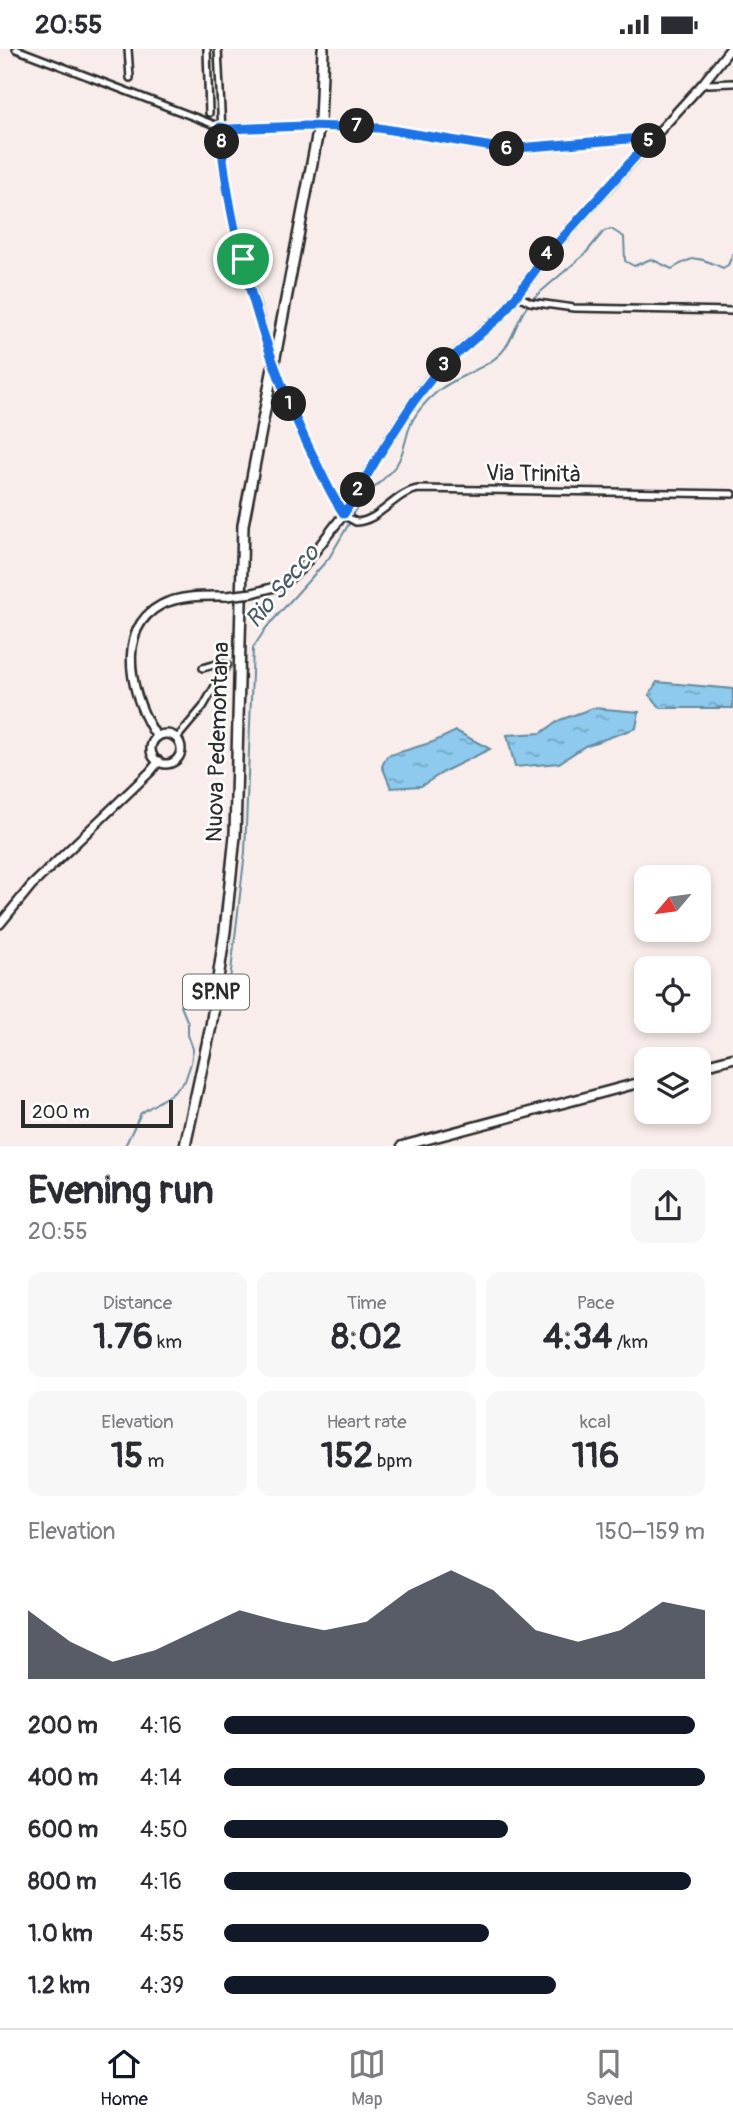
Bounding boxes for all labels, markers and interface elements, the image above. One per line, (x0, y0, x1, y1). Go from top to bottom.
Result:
text: 20:55 (35, 9, 102, 41)
pin: 7 (340, 109, 374, 143)
text: 7 (351, 113, 362, 137)
pin: 5 (632, 123, 666, 159)
pin: 8 (204, 125, 240, 159)
text: 5 (643, 128, 654, 152)
text: 8 (217, 129, 226, 153)
pin: 6 (490, 131, 524, 167)
text: 6 (501, 136, 512, 160)
pin (213, 229, 273, 289)
pin: 4 (530, 237, 564, 271)
icon: arrive (224, 240, 262, 278)
text: 4 (541, 241, 552, 265)
pin: 3 (426, 347, 462, 383)
text: 3 (438, 352, 449, 376)
pin: 1 (272, 387, 306, 421)
text: 1 (285, 391, 292, 415)
street label: Via Trinità (485, 458, 581, 489)
pin: 2 (340, 473, 376, 507)
text: 2 (352, 477, 363, 501)
water label: Rio Secco (239, 537, 327, 634)
street label: Nuova Pedemontana (200, 641, 235, 843)
north arrow (634, 865, 710, 941)
map controls (634, 865, 711, 1124)
button: locate (634, 956, 711, 1033)
road number: SP.NP (183, 975, 249, 1009)
button: layers (634, 1047, 711, 1124)
scale bar (21, 1097, 173, 1129)
text: 200 m (32, 1100, 90, 1124)
text: Evening run (28, 1167, 214, 1215)
button: share (631, 1169, 705, 1243)
text: 20:55 (28, 1217, 88, 1246)
text: Distance (103, 1291, 172, 1315)
text: Time (347, 1291, 386, 1315)
text: Pace (577, 1291, 614, 1315)
text: 1.76 (93, 1315, 153, 1359)
text: 8:02 (331, 1315, 402, 1359)
text: 4:34 (543, 1315, 612, 1359)
text: km (153, 1330, 182, 1354)
text: /km (612, 1330, 648, 1354)
text: Elevation (101, 1410, 174, 1434)
text: Heart rate (326, 1410, 407, 1434)
text: kcal (580, 1410, 611, 1434)
text: 15 (111, 1434, 143, 1478)
text: 152 (321, 1434, 373, 1478)
text: 116 (572, 1434, 619, 1478)
text: m (143, 1449, 164, 1473)
text: bpm (373, 1449, 412, 1473)
text: Elevation (28, 1517, 116, 1546)
text: 150–159 m (596, 1517, 705, 1546)
text: 200 m (28, 1711, 98, 1740)
text: 4:16 (140, 1711, 182, 1740)
text: 400 m (28, 1763, 98, 1792)
text: 4:14 (140, 1763, 182, 1792)
text: 600 m (28, 1815, 98, 1844)
text: 4:50 (140, 1815, 188, 1844)
text: 800 m (28, 1867, 96, 1896)
text: 4:16 (140, 1867, 182, 1896)
text: 1.0 km (28, 1919, 93, 1948)
text: 4:55 (140, 1919, 184, 1948)
text: 1.2 km (28, 1971, 90, 2000)
text: 4:39 (140, 1971, 184, 2000)
tab: Home (100, 2045, 148, 2111)
tab: Map (348, 2045, 386, 2111)
tab: Saved (586, 2045, 633, 2111)

